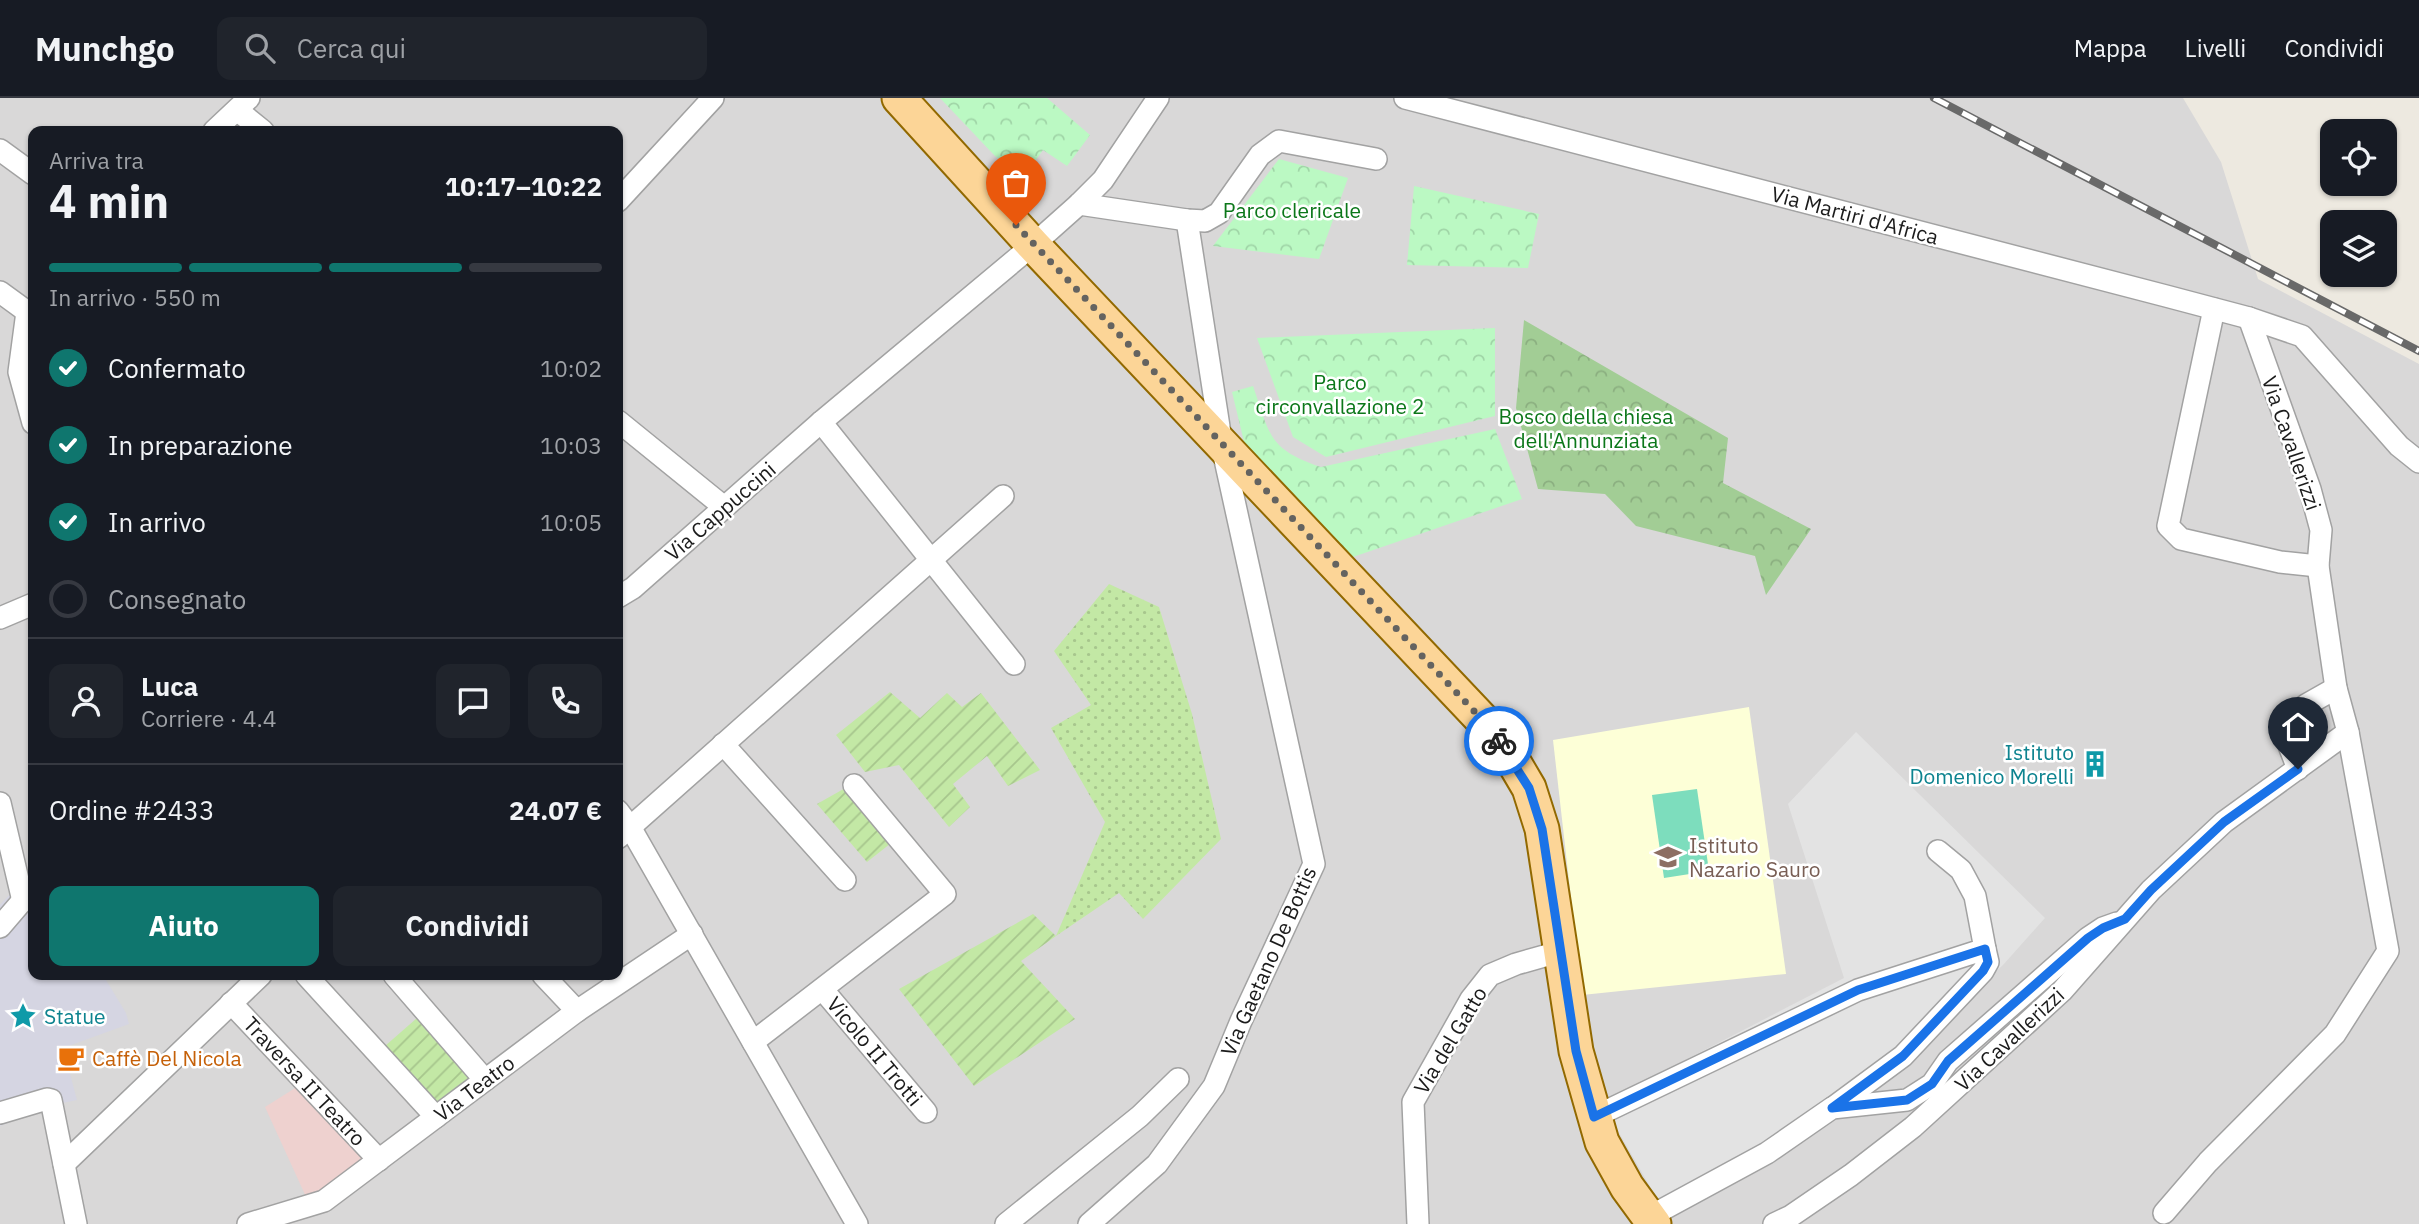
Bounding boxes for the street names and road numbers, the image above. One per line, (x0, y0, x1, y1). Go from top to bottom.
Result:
street label: Via Martiri d'Africa (1768, 179, 1942, 251)
street label: Via Cavallerizzi (2256, 372, 2328, 514)
street label: Via Cappuccini (659, 455, 781, 567)
street label: Via Gaetano De Bottis (1214, 862, 1322, 1060)
street label: Via del Gatto (1407, 981, 1493, 1099)
street label: Via Cavallerizzi (1948, 981, 2070, 1097)
street label: Vicolo II Trotti (821, 990, 929, 1112)
street label: Traversa II Teatro (238, 1010, 372, 1152)
street label: Via Teatro (428, 1048, 520, 1128)

